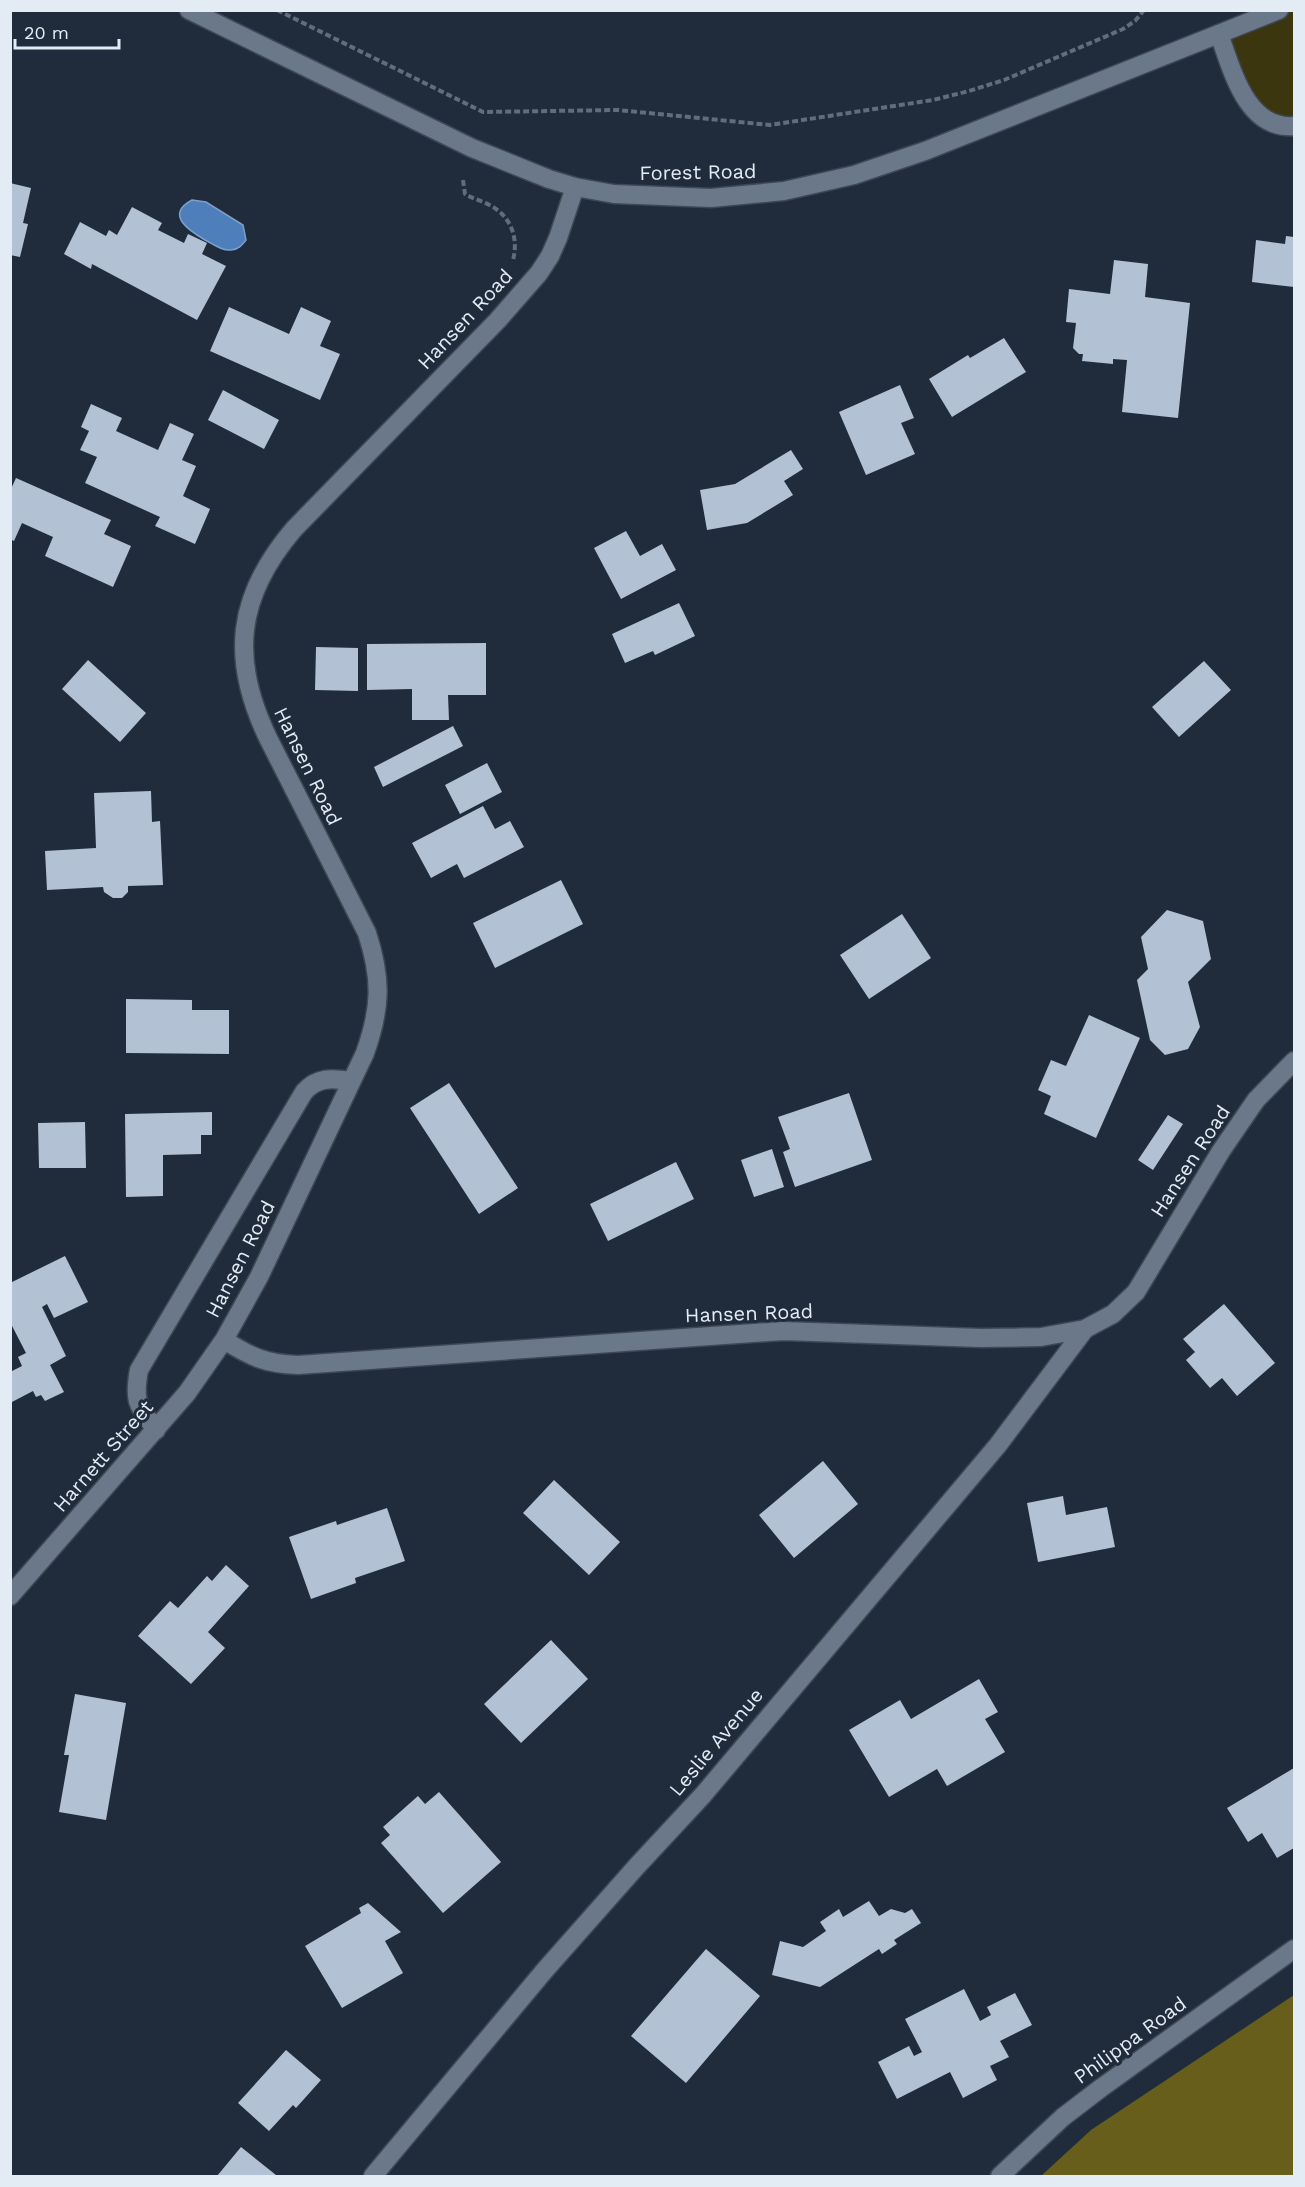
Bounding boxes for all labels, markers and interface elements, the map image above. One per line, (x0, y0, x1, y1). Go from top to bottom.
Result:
scale bar (15, 12, 118, 50)
text: 20 m (24, 22, 69, 43)
street label: Forest Road (639, 159, 757, 185)
street label: Hansen Road (412, 264, 518, 374)
street label: Hansen Road (269, 703, 347, 829)
street label: Hansen Road (1145, 1101, 1235, 1221)
street label: Hansen Road (200, 1196, 280, 1322)
street label: Hansen Road (684, 1299, 814, 1327)
street label: Harnett Street (48, 1395, 158, 1517)
street label: Leslie Avenue (664, 1683, 768, 1801)
street label: Philippa Road (1069, 1991, 1191, 2089)

